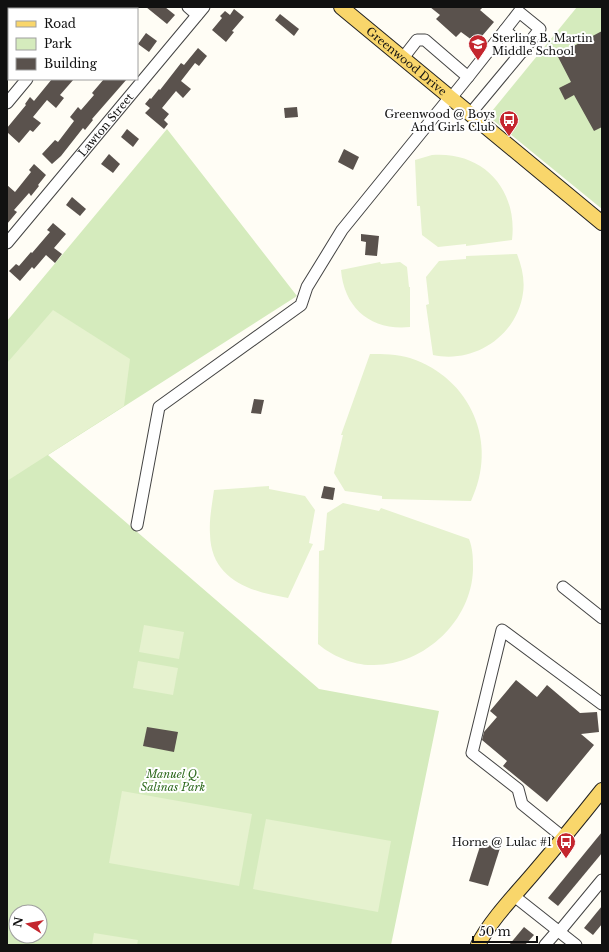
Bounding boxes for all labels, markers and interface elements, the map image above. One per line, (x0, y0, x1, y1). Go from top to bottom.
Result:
legend (8, 8, 138, 80)
text: Road (44, 16, 76, 31)
street label: Greenwood Drive (363, 24, 450, 99)
place label: Sterling B. Martin Middle School (492, 31, 593, 58)
school or university icon: Sterling B. Martin Middle School (467, 33, 489, 61)
text: Park (44, 36, 72, 51)
text: Building (44, 56, 98, 71)
street label: Lawton Street (75, 90, 137, 159)
place label: Greenwood @ Boys And Girls Club (384, 107, 495, 134)
bus stop icon: Greenwood @ Boys And Girls Club (498, 109, 520, 137)
park label: Manuel Q. Salinas Park (141, 767, 206, 794)
bus stop icon: Horne @ Lulac #1 (555, 831, 577, 859)
place label: Horne @ Lulac #1 (452, 835, 552, 849)
north arrow (8, 904, 48, 944)
text: N (10, 915, 26, 929)
scale bar (473, 918, 537, 944)
text: 50 m (479, 924, 511, 939)

